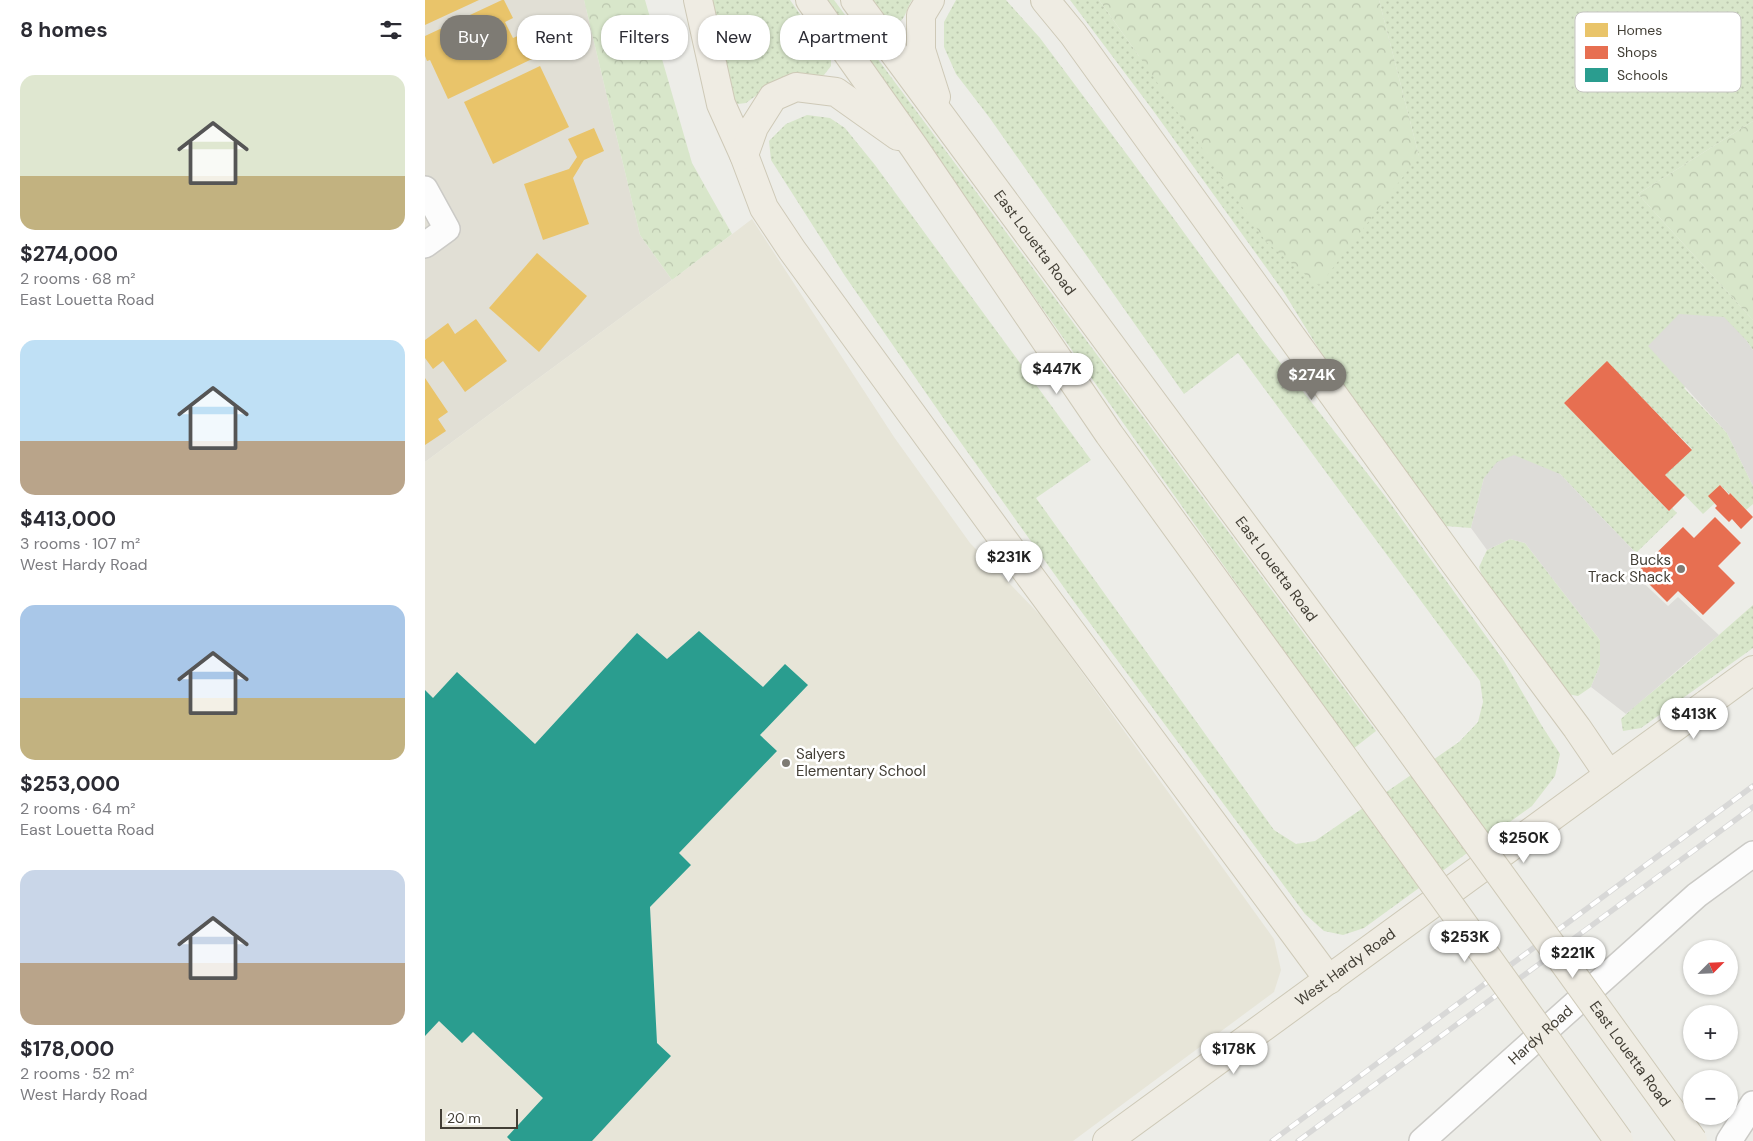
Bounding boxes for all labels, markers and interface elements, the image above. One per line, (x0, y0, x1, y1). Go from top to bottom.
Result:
legend (1575, 12, 1741, 92)
chip: Buy (440, 15, 507, 60)
chip: Rent (517, 15, 591, 60)
chip: Filters (601, 15, 688, 60)
chip: New (698, 15, 770, 60)
chip: Apartment (780, 15, 906, 60)
text: 8 homes (20, 16, 108, 44)
icon: filters (377, 16, 405, 44)
text: Homes (1617, 21, 1662, 39)
text: Shops (1617, 43, 1657, 61)
text: Schools (1617, 66, 1668, 84)
icon: home (168, 108, 258, 198)
street label: East Louetta Road (989, 186, 1080, 299)
text: $274,000 (20, 240, 118, 268)
text: 2 rooms · 68 m² (20, 268, 136, 289)
text: East Louetta Road (20, 289, 154, 310)
pin: $447K (1022, 352, 1092, 395)
text: $447K (1032, 358, 1082, 379)
pin: $274K (1277, 358, 1347, 401)
text: $274K (1288, 364, 1336, 385)
icon: home (168, 373, 258, 463)
text: $413,000 (20, 505, 116, 533)
street label: East Louetta Road (1231, 512, 1322, 626)
text: 3 rooms · 107 m² (20, 533, 140, 554)
pin: $231K (974, 540, 1044, 583)
text: $231K (987, 546, 1031, 567)
place label: Bucks Track Shack (1588, 550, 1671, 587)
text: West Hardy Road (20, 554, 148, 575)
marker: Bucks Track Shack (1675, 563, 1687, 575)
icon: home (168, 638, 258, 728)
pin: $413K (1659, 698, 1729, 740)
text: $413K (1671, 703, 1717, 724)
place label: Salyers Elementary School (796, 744, 926, 781)
marker: Salyers Elementary School (780, 757, 792, 769)
text: $253,000 (20, 770, 120, 798)
text: 2 rooms · 64 m² (20, 798, 136, 819)
text: East Louetta Road (20, 819, 154, 840)
pin: $250K (1489, 822, 1559, 864)
text: $250K (1499, 827, 1549, 848)
icon: home (168, 903, 258, 993)
pin: $253K (1430, 920, 1500, 963)
street label: West Hardy Road (1291, 924, 1400, 1011)
text: $253K (1441, 926, 1489, 947)
pin: $221K (1538, 936, 1608, 979)
north arrow (1683, 940, 1737, 995)
map controls (1683, 940, 1738, 1125)
text: $221K (1551, 942, 1595, 963)
street label: East Louetta Road (1585, 997, 1675, 1111)
street label: Hardy Road (1504, 1001, 1577, 1069)
button: + (1683, 1005, 1738, 1060)
pin: $178K (1199, 1032, 1269, 1075)
text: $178,000 (20, 1035, 114, 1063)
text: $178K (1212, 1038, 1256, 1059)
text: 2 rooms · 52 m² (20, 1063, 135, 1084)
button: − (1683, 1070, 1738, 1125)
text: West Hardy Road (20, 1084, 148, 1105)
scale bar (440, 1106, 517, 1129)
text: 20 m (447, 1109, 481, 1127)

